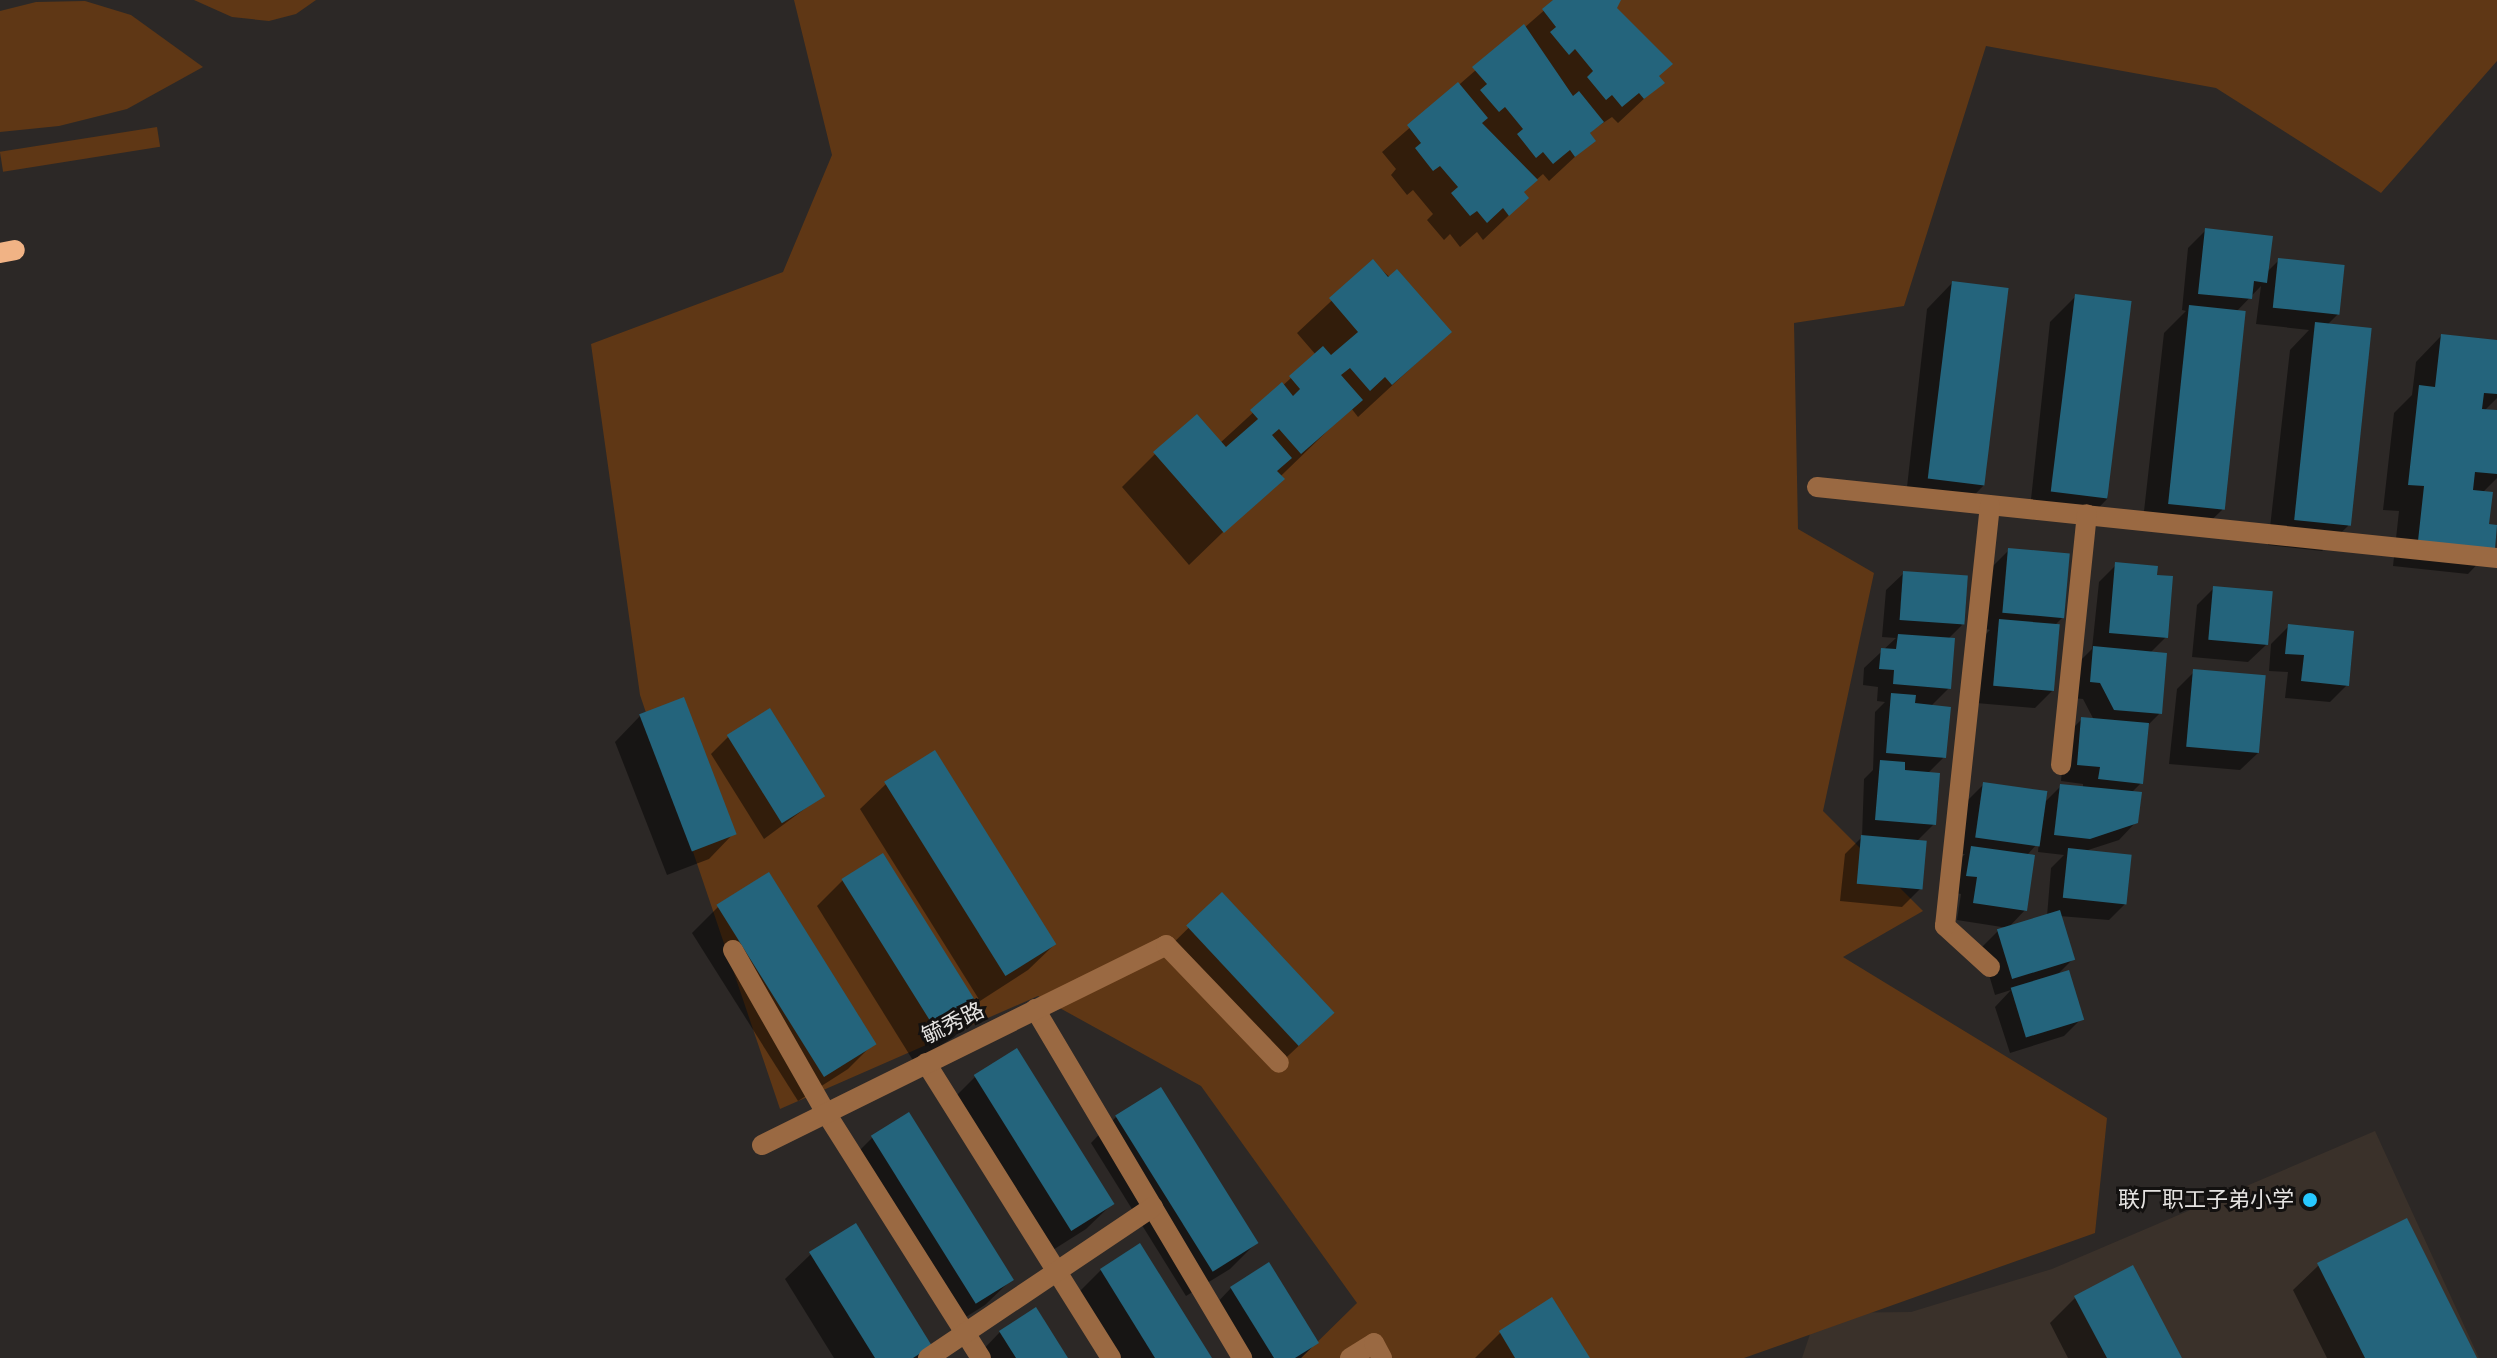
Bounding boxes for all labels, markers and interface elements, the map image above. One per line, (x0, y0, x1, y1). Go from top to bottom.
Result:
street label: 毓秀路 (918, 997, 988, 1049)
place label: 联厂职工子弟小学 (2118, 1187, 2294, 1213)
marker: 联厂职工子弟小学 (2301, 1191, 2319, 1209)

